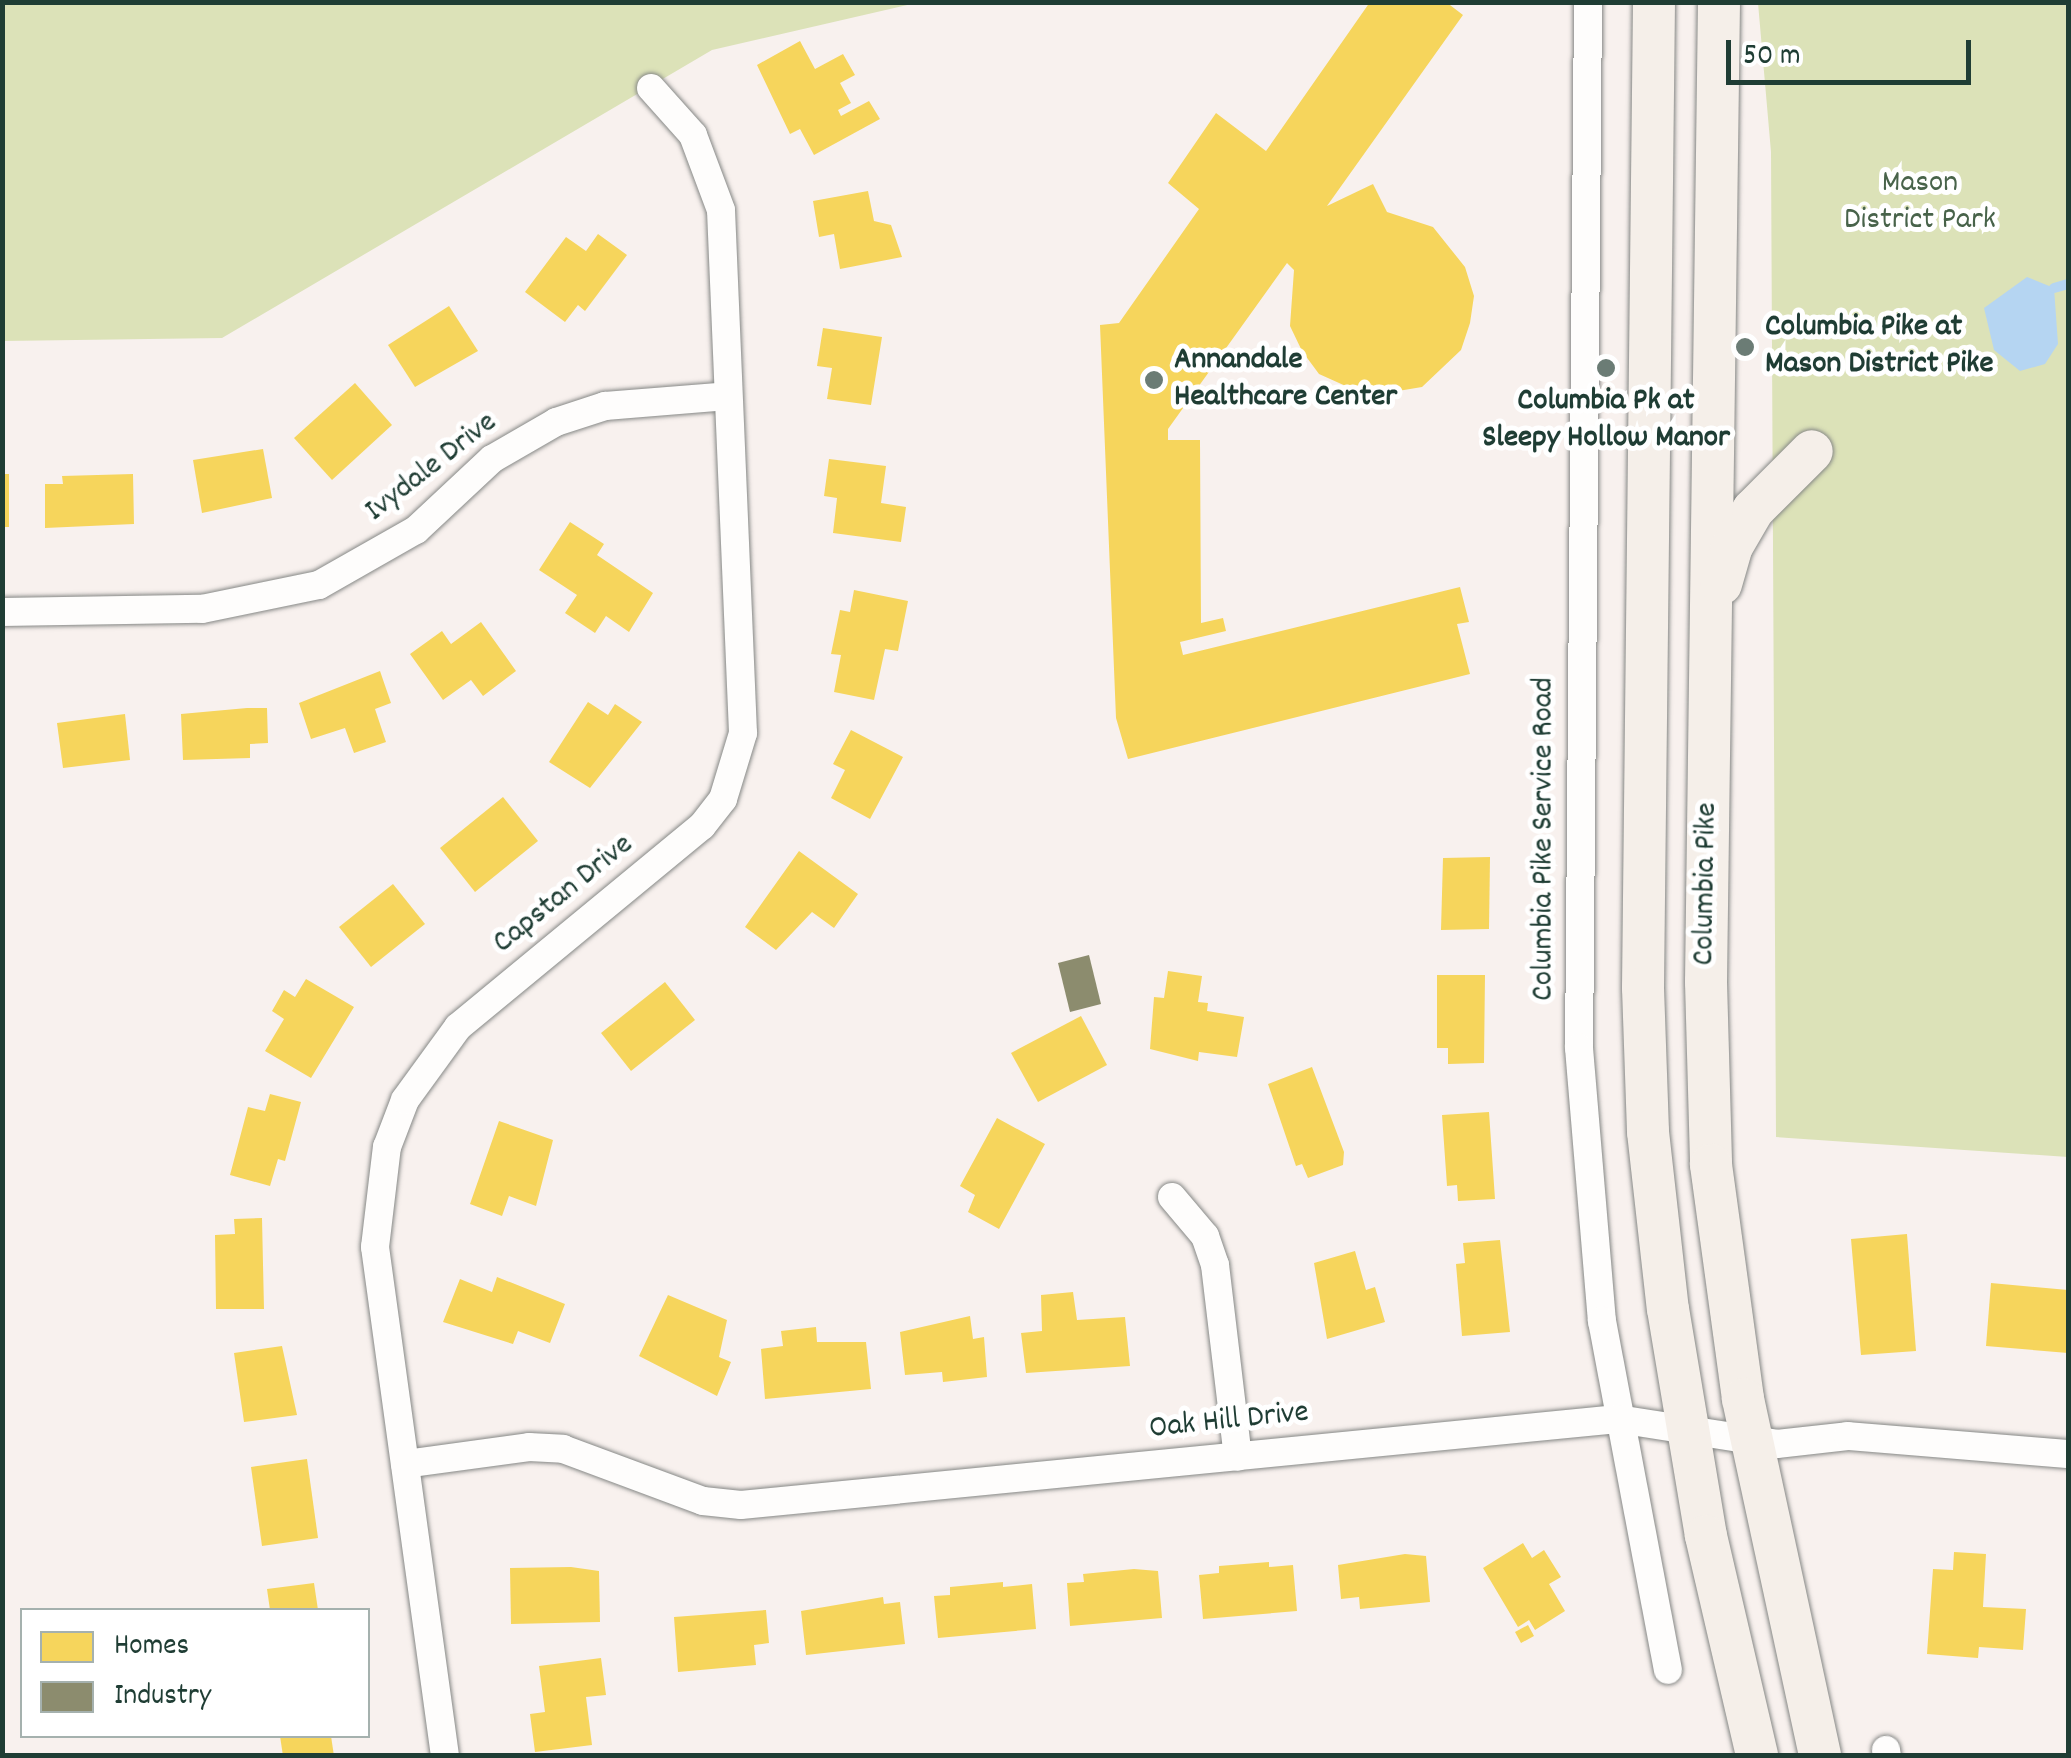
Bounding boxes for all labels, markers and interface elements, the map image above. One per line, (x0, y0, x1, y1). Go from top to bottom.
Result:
scale bar (1731, 20, 1976, 82)
text: 50 m (1743, 36, 1801, 79)
park label: Mason District Park (1844, 166, 1996, 241)
place label: Columbia Pike at Mason District Pike (1765, 310, 1994, 385)
marker: Columbia Pike at Mason District Pike (1734, 336, 1756, 358)
place label: Annandale Healthcare Center (1174, 343, 1397, 418)
marker: Columbia Pk at Sleepy Hollow Manor (1595, 357, 1617, 379)
marker: Annandale Healthcare Center (1143, 369, 1165, 391)
place label: Columbia Pk at Sleepy Hollow Manor (1482, 384, 1730, 459)
street label: Ivydale Drive (358, 405, 506, 531)
street label: Columbia Pike Service Road (1526, 677, 1564, 1001)
street label: Columbia Pike (1686, 802, 1728, 966)
street label: Capstan Drive (486, 827, 642, 963)
street label: Oak Hill Drive (1147, 1395, 1311, 1449)
legend (20, 1608, 370, 1738)
text: Homes (114, 1626, 189, 1669)
text: Industry (114, 1676, 211, 1719)

